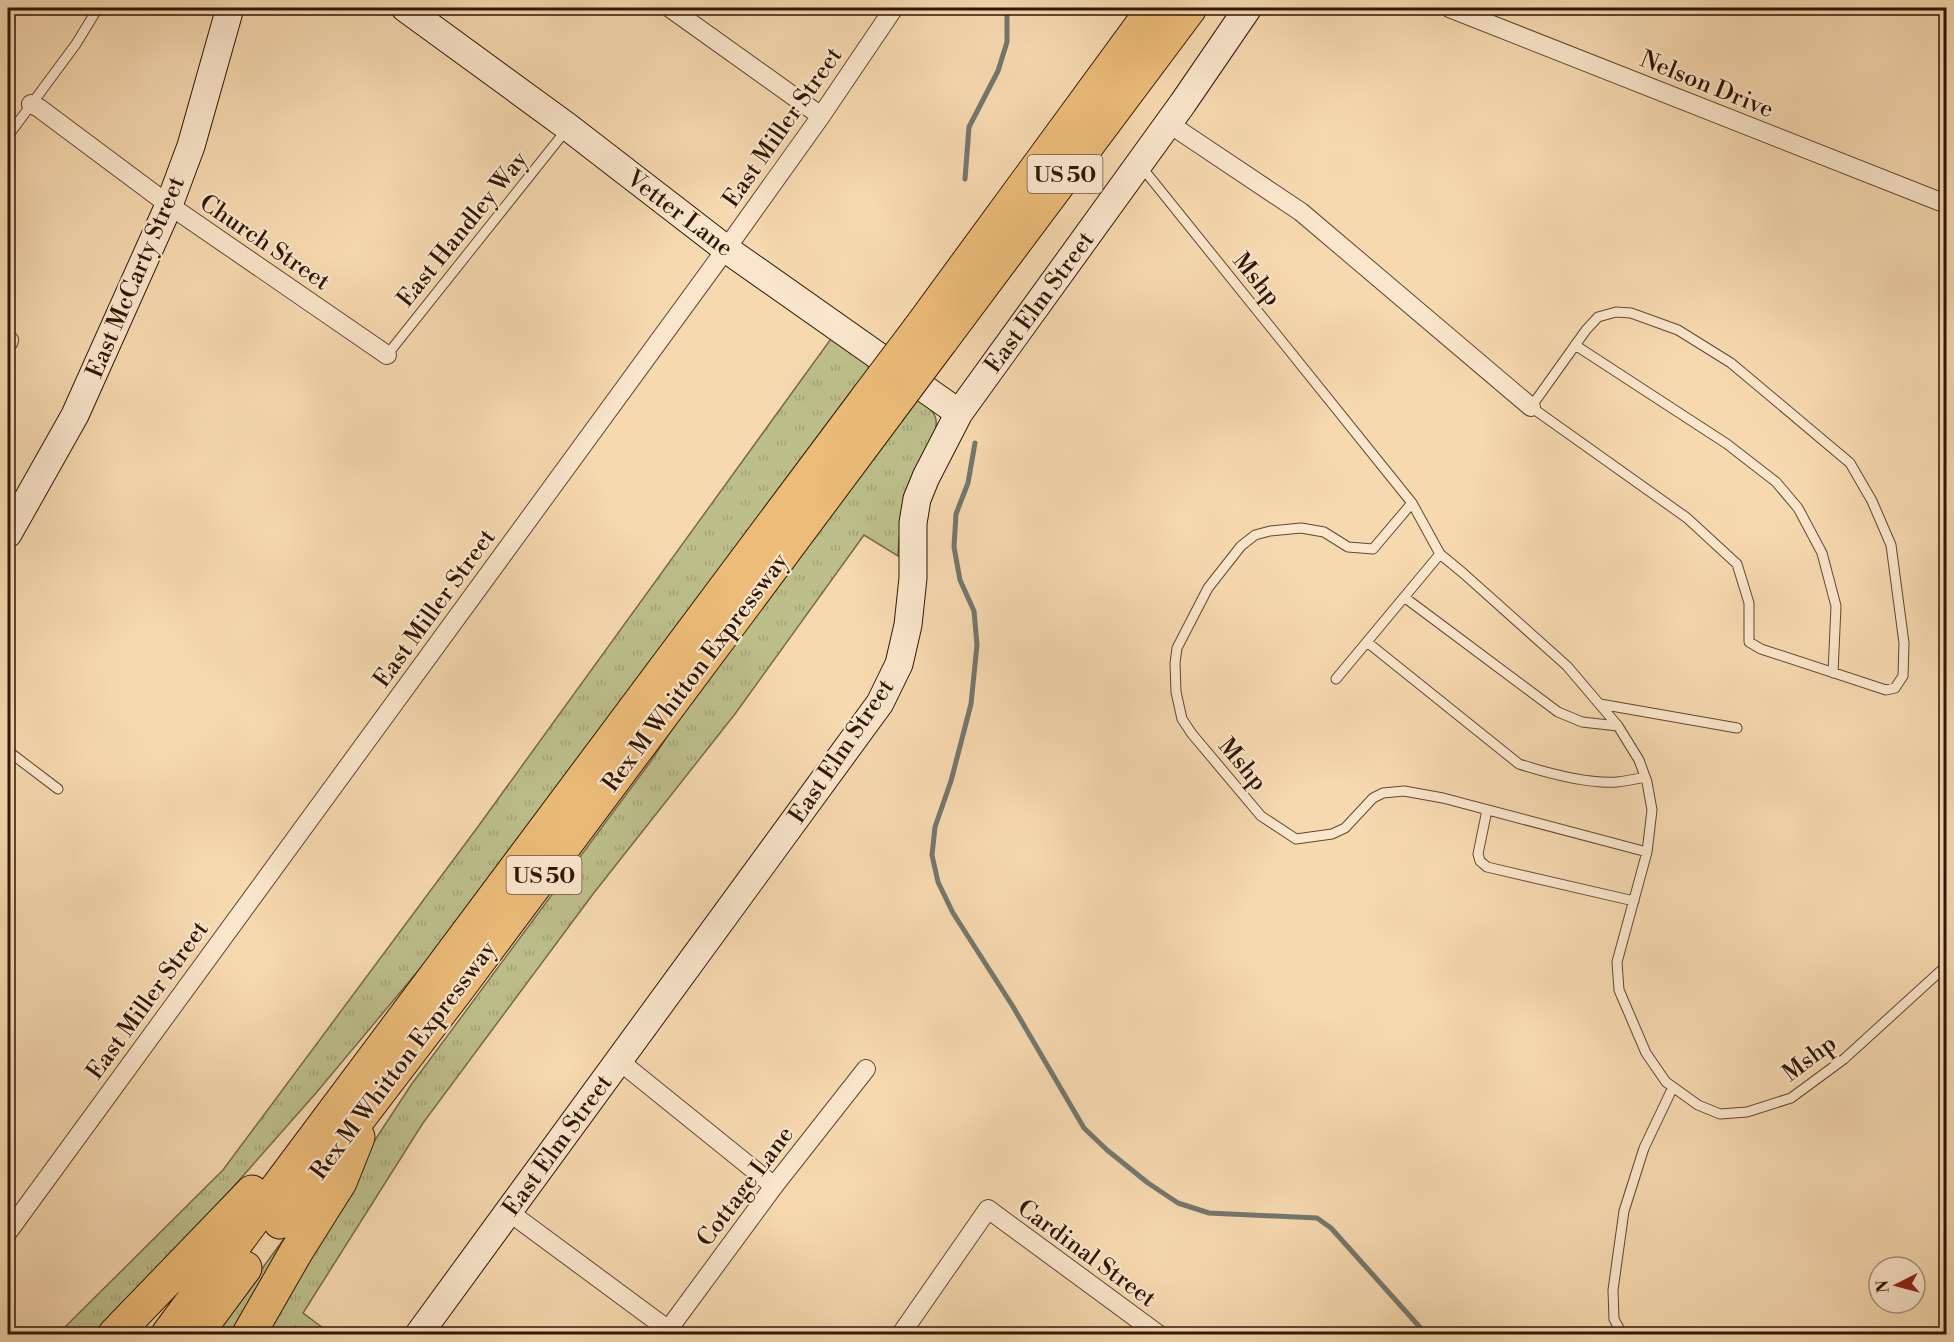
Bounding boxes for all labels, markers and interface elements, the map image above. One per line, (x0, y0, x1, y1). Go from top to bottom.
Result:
street label: East Miller Street (716, 41, 850, 214)
street label: Nelson Drive (1636, 45, 1778, 125)
street label: East Handley Way (391, 145, 535, 314)
road number: US 50 (1028, 155, 1102, 193)
street label: Vetter Lane (619, 163, 739, 264)
street label: East McCarty Street (80, 172, 192, 383)
street label: Church Street (193, 188, 336, 298)
street label: East Elm Street (978, 226, 1102, 379)
street label: Mshp (1226, 247, 1287, 312)
street label: East Miller Street (367, 523, 503, 694)
street label: Rex M Whitton Expressway (596, 547, 796, 798)
street label: East Elm Street (782, 673, 901, 829)
street label: Mshp (1211, 732, 1273, 797)
road number: US 50 (506, 856, 582, 894)
street label: East Miller Street (80, 915, 216, 1086)
street label: Rex M Whitton Expressway (304, 935, 504, 1186)
street label: Mshp (1777, 1029, 1843, 1089)
street label: East Elm Street (496, 1069, 620, 1222)
street label: Cottage Lane (691, 1120, 801, 1253)
street label: Cardinal Street (1011, 1193, 1162, 1314)
north arrow (1867, 1255, 1927, 1315)
text: N (1872, 1279, 1894, 1294)

